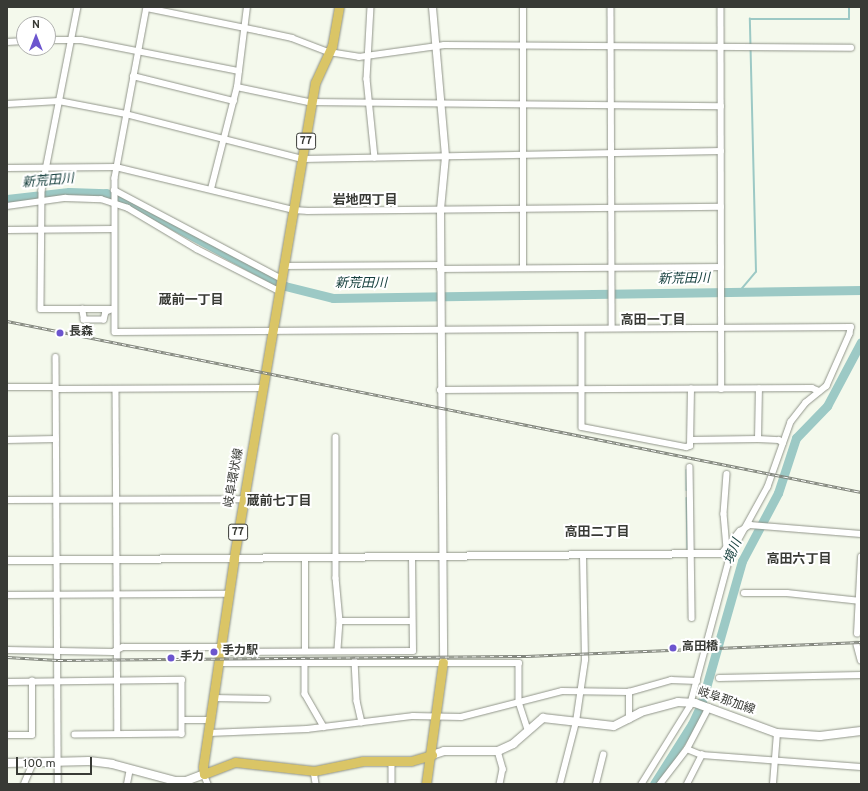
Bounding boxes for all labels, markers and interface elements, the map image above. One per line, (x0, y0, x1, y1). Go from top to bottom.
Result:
north arrow (16, 16, 56, 56)
text: N (32, 18, 40, 32)
road number: 77 (296, 132, 316, 150)
water label: 新荒田川 (21, 172, 75, 192)
district label: 岩地四丁目 (333, 193, 397, 209)
water label: 新荒田川 (658, 272, 710, 288)
water label: 新荒田川 (335, 276, 387, 292)
district label: 蔵前一丁目 (159, 293, 223, 309)
district label: 高田一丁目 (621, 313, 685, 329)
place label: 長森 (69, 326, 93, 340)
marker: 長森 (54, 327, 66, 339)
street label: 岐阜環状線 (223, 447, 247, 509)
district label: 蔵前七丁目 (247, 494, 311, 510)
road number: 77 (228, 523, 248, 541)
district label: 高田二丁目 (565, 525, 629, 541)
water label: 境川 (722, 537, 746, 567)
district label: 高田六丁目 (767, 552, 831, 568)
place label: 高田橋 (682, 641, 718, 655)
marker: 高田橋 (667, 642, 679, 654)
place label: 手力駅 (222, 645, 258, 659)
marker: 手力駅 (209, 647, 219, 657)
place label: 手力 (180, 651, 204, 665)
marker: 手力 (165, 652, 177, 664)
street label: 岐阜那加線 (695, 685, 757, 719)
scale bar (18, 749, 94, 775)
text: 100 m (23, 756, 56, 772)

